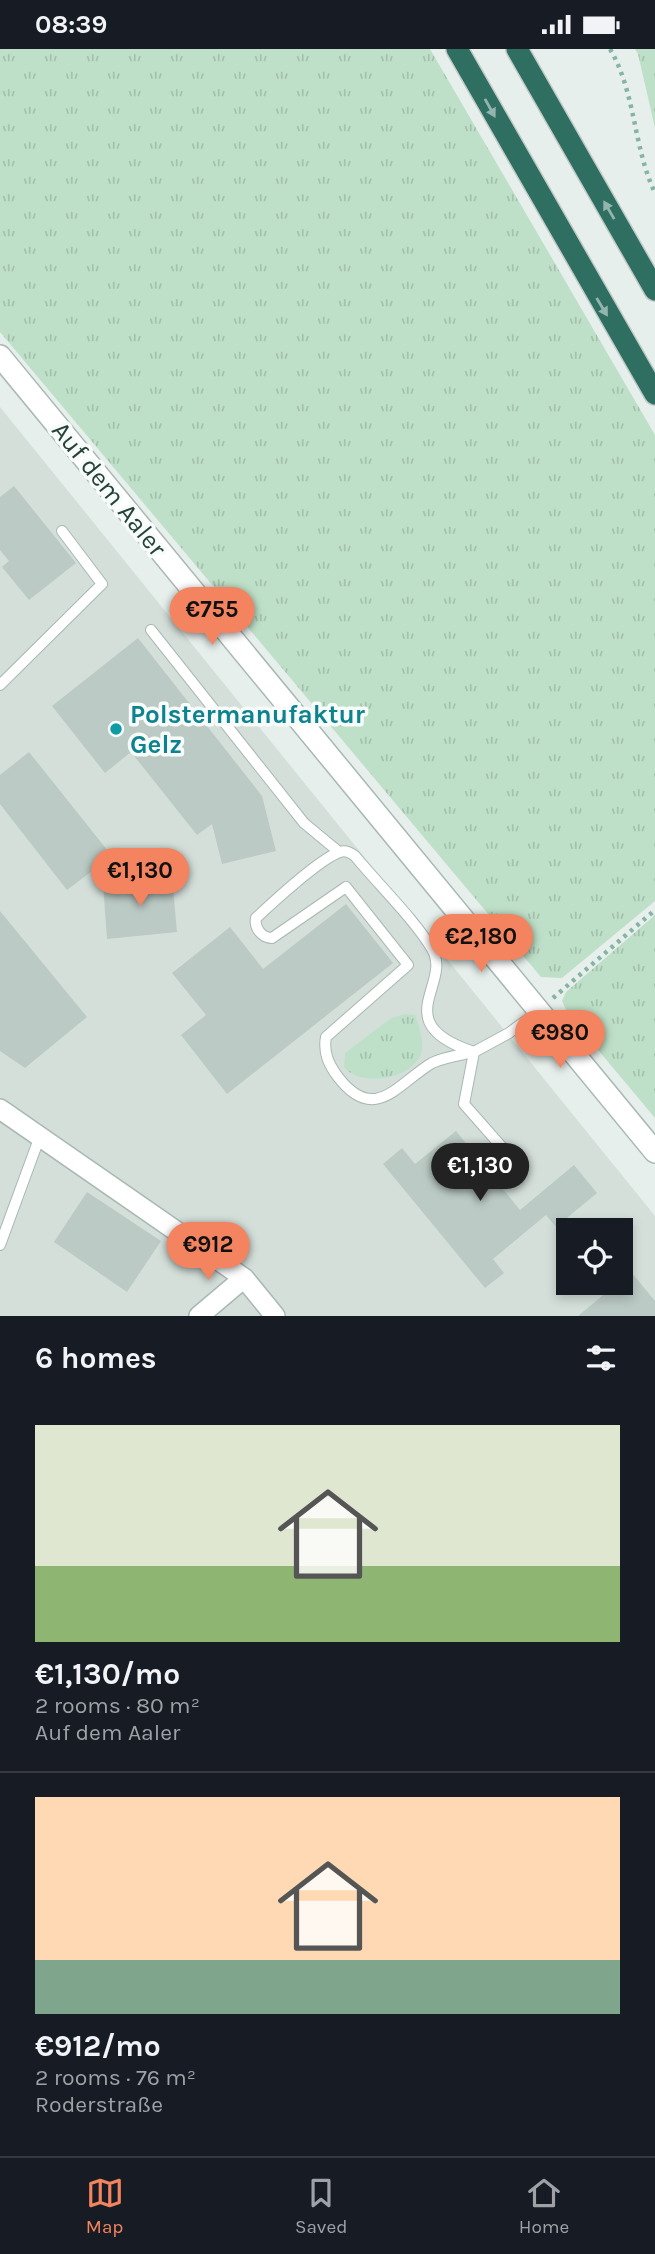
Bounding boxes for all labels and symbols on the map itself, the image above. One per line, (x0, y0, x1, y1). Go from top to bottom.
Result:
one-way arrow (484, 99, 496, 118)
one-way arrow (603, 200, 615, 219)
one-way arrow (596, 297, 609, 316)
street label: Auf dem Aaler (45, 415, 173, 563)
pin: €755 (171, 587, 253, 647)
place label: Polstermanufaktur Gelz (130, 699, 366, 760)
marker: Polstermanufaktur Gelz (108, 721, 124, 737)
pin: €1,130 (83, 849, 197, 908)
pin: €2,180 (424, 915, 538, 974)
pin: €980 (519, 1011, 601, 1070)
pin: €1,130 (423, 1143, 537, 1203)
pin: €912 (167, 1223, 249, 1282)

